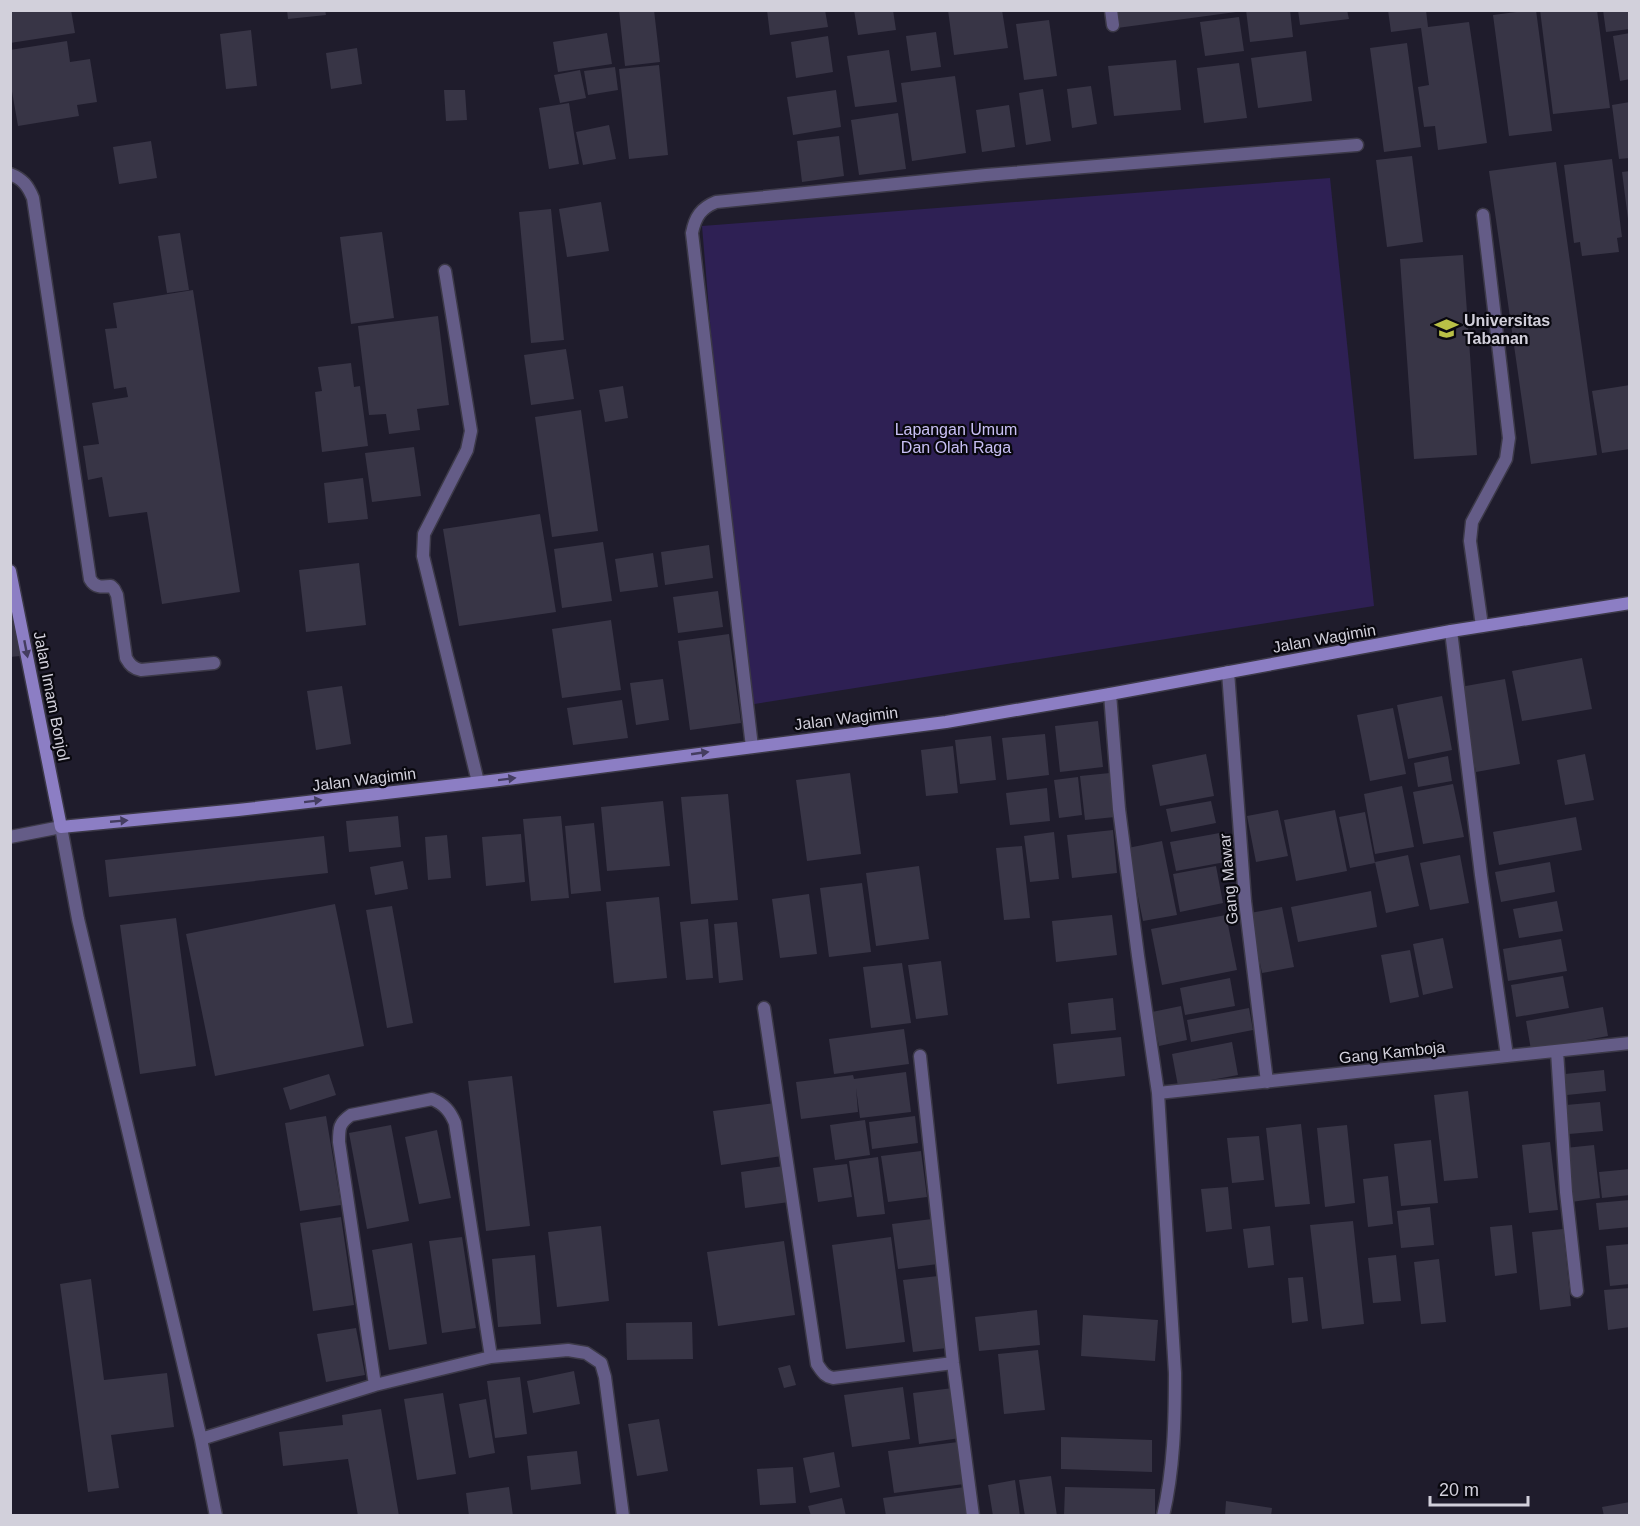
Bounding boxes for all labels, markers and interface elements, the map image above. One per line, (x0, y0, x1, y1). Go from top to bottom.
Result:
place label: Universitas Tabanan (1464, 312, 1550, 347)
school or university icon: Universitas Tabanan (1433, 316, 1459, 342)
park label: Lapangan Umum Dan Olah Raga (895, 421, 1017, 456)
street label: Jalan Wagimin (1271, 621, 1377, 656)
street label: Jalan Imam Bonjol (31, 630, 72, 762)
one-way arrow (22, 639, 31, 658)
street label: Jalan Wagimin (793, 704, 899, 733)
one-way arrow (691, 749, 710, 758)
street label: Jalan Wagimin (311, 765, 417, 794)
one-way arrow (498, 774, 517, 784)
one-way arrow (304, 797, 323, 806)
one-way arrow (110, 816, 129, 826)
street label: Gang Mawar (1216, 832, 1241, 925)
street label: Gang Kamboja (1338, 1038, 1446, 1067)
scale bar (1430, 1469, 1528, 1507)
text: 20 m (1439, 1480, 1479, 1500)

